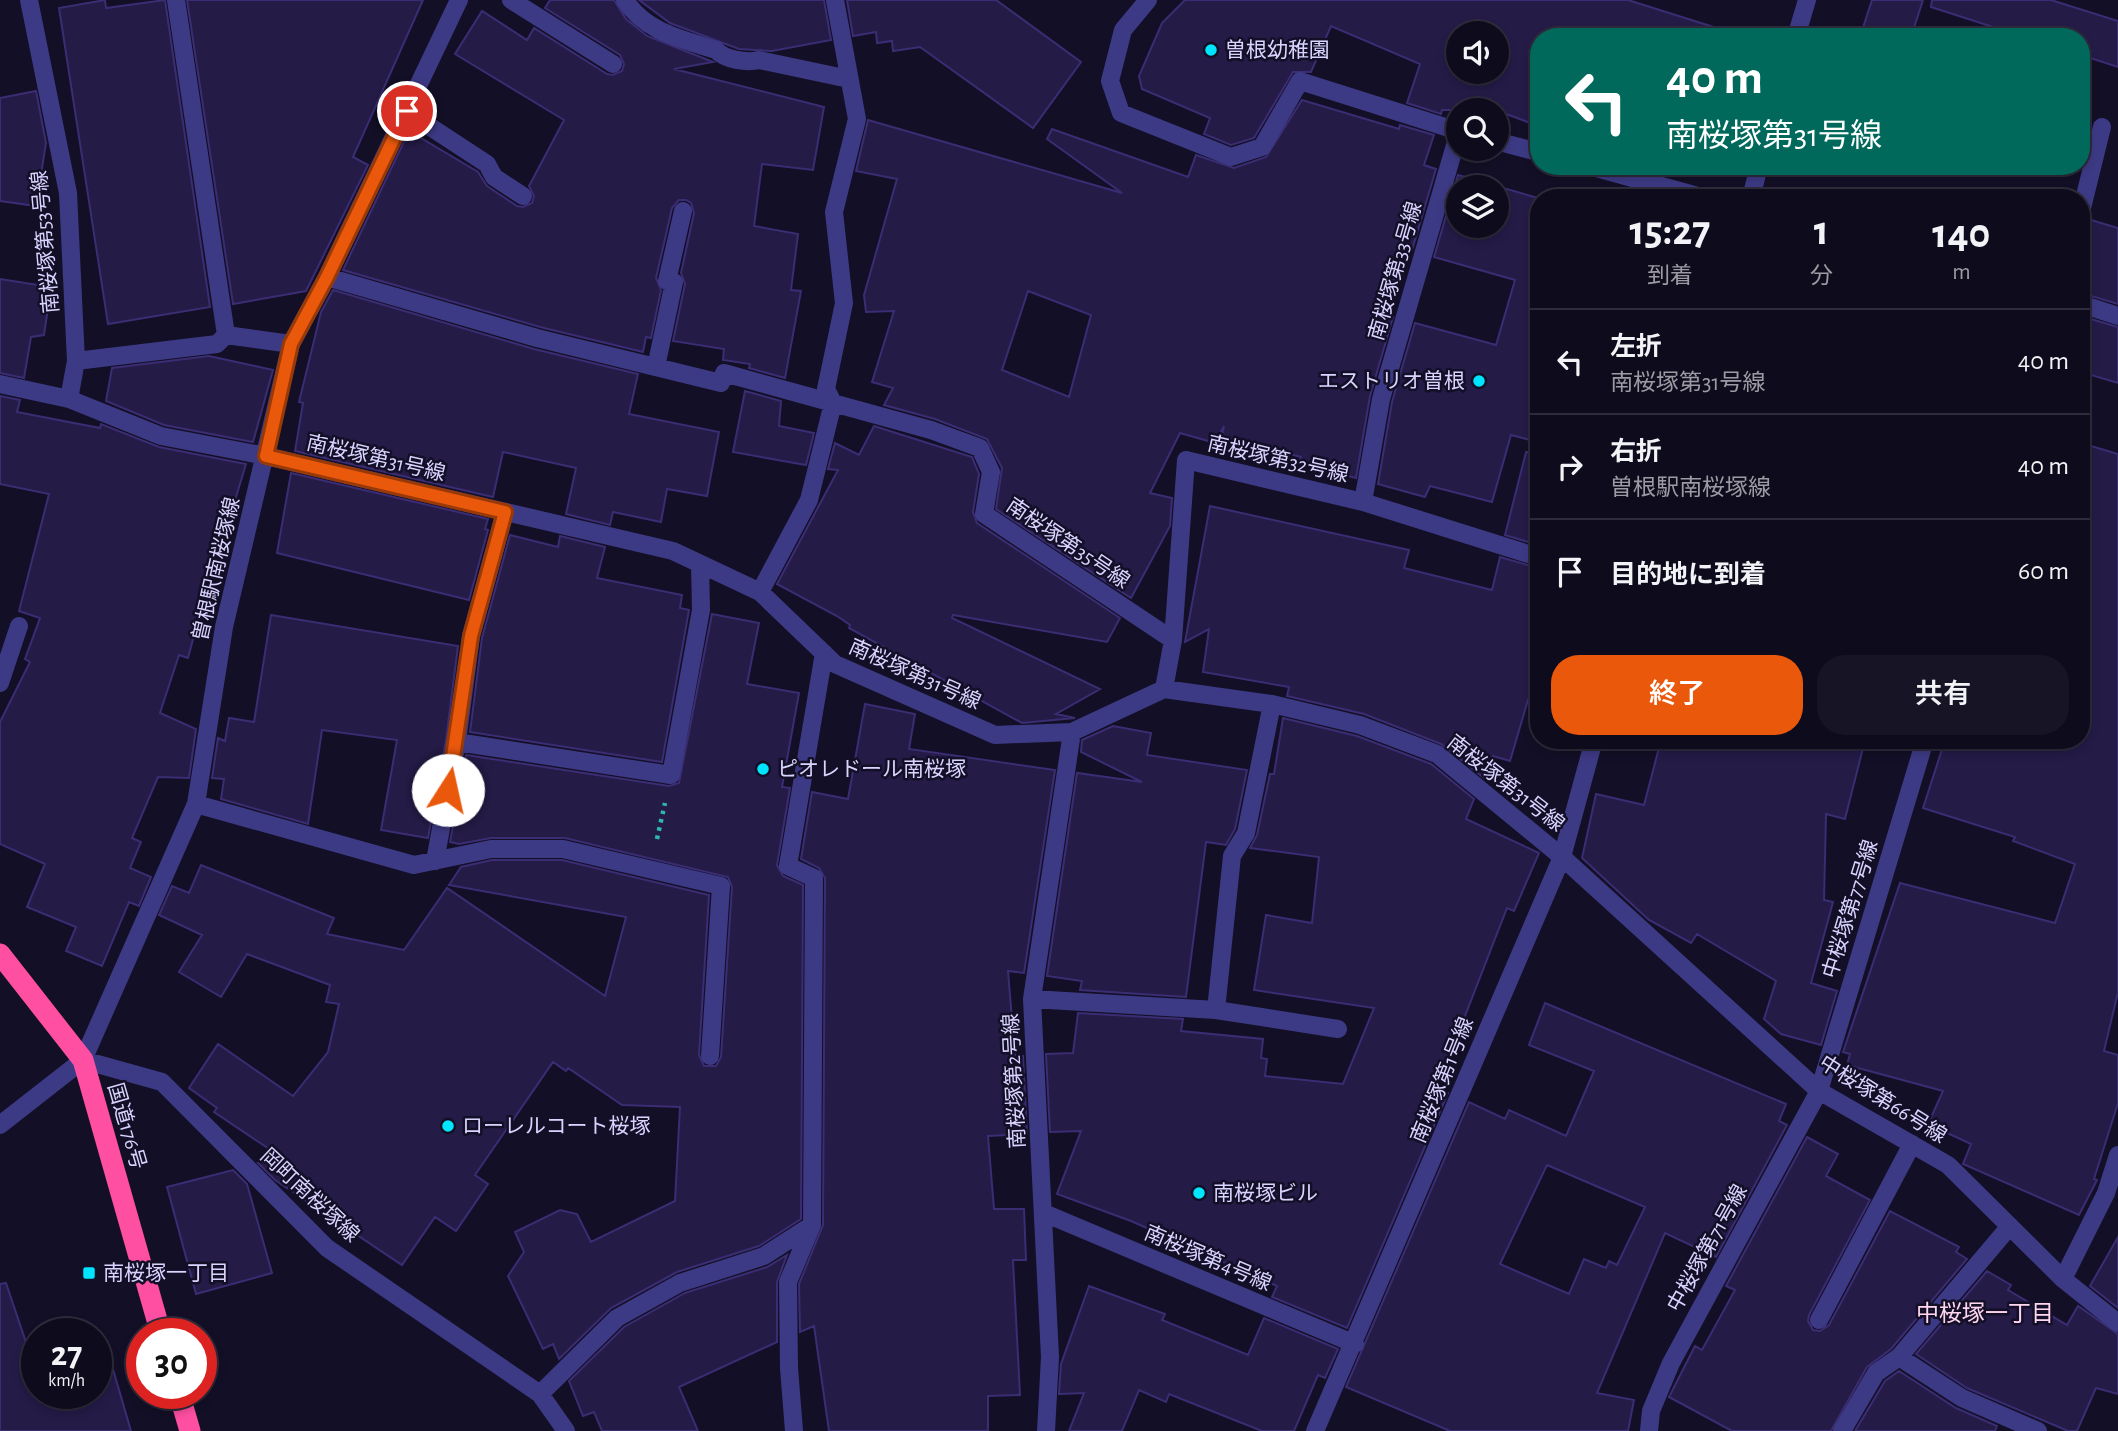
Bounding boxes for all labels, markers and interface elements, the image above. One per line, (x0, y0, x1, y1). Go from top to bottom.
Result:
map controls (1446, 21, 1509, 238)
button: sound (1446, 21, 1509, 84)
place label: 曽根幼稚園 (1225, 39, 1330, 61)
marker: 曽根幼稚園 (1203, 42, 1219, 58)
text: 40 m (1666, 54, 1763, 103)
icon: left (1551, 56, 1642, 147)
pin (377, 81, 437, 141)
icon: arrive (388, 92, 426, 130)
button: search (1446, 98, 1509, 161)
text: 南桜塚第31号線 (1666, 120, 1882, 152)
street label: 南桜塚第53号線 (28, 170, 62, 314)
button: layers (1446, 175, 1509, 238)
street label: 南桜塚第33号線 (1365, 199, 1425, 343)
text: 15:27 (1630, 210, 1710, 252)
text: 1 (1814, 210, 1829, 252)
text: 140 (1932, 213, 1990, 255)
text: m (1952, 261, 1971, 284)
text: 到着 (1647, 265, 1693, 288)
text: 分 (1810, 265, 1833, 288)
text: 左折 (1610, 334, 1662, 360)
icon: left (1551, 343, 1589, 381)
text: 40 m (2018, 348, 2069, 374)
place label: エストリオ曽根 (1318, 370, 1465, 392)
text: 南桜塚第31号線 (1610, 372, 1765, 395)
marker: エストリオ曽根 (1471, 373, 1487, 389)
street label: 南桜塚第31号線 (304, 431, 448, 485)
street label: 南桜塚第32号線 (1205, 432, 1351, 486)
text: 右折 (1610, 439, 1662, 465)
icon: right (1551, 448, 1589, 486)
text: 40 m (2018, 453, 2069, 479)
text: 曽根駅南桜塚線 (1610, 477, 1771, 500)
street label: 南桜塚第35号線 (1002, 494, 1134, 592)
street label: 曽根駅南桜塚線 (189, 495, 243, 643)
icon: arrive (1551, 553, 1589, 591)
text: 60 m (2018, 558, 2069, 584)
text: 目的地に到着 (1610, 562, 1766, 588)
street label: 南桜塚第31号線 (846, 635, 984, 713)
button: 終了 (1551, 655, 1803, 735)
button: 共有 (1817, 655, 2069, 735)
street label: 南桜塚第31号線 (1443, 731, 1569, 835)
position arrow (411, 753, 485, 827)
place label: ピオレドール南桜塚 (777, 758, 966, 780)
marker: ピオレドール南桜塚 (755, 761, 771, 777)
street label: 中桜塚第77号線 (1819, 837, 1881, 981)
street label: 南桜塚第2号線 (999, 1013, 1029, 1149)
street label: 南桜塚第1号線 (1407, 1014, 1477, 1146)
street label: 中桜塚第66号線 (1815, 1051, 1951, 1147)
street label: 国道176号 (104, 1080, 150, 1172)
place label: ローレルコート桜塚 (462, 1115, 651, 1137)
marker: ローレルコート桜塚 (440, 1118, 456, 1134)
street label: 岡町南桜塚線 (256, 1144, 364, 1246)
street label: 中桜塚第71号線 (1663, 1181, 1751, 1315)
place label: 南桜塚ビル (1213, 1182, 1318, 1204)
marker: 南桜塚ビル (1191, 1185, 1207, 1201)
street label: 南桜塚第4号線 (1141, 1221, 1275, 1295)
place label: 南桜塚一丁目 (103, 1262, 229, 1284)
marker: 南桜塚一丁目 (81, 1265, 97, 1281)
district label: 中桜塚一丁目 (1916, 1301, 2054, 1326)
speed limit sign: 30 (126, 1318, 217, 1409)
text: 27 (51, 1337, 82, 1372)
text: km/h (48, 1372, 85, 1390)

